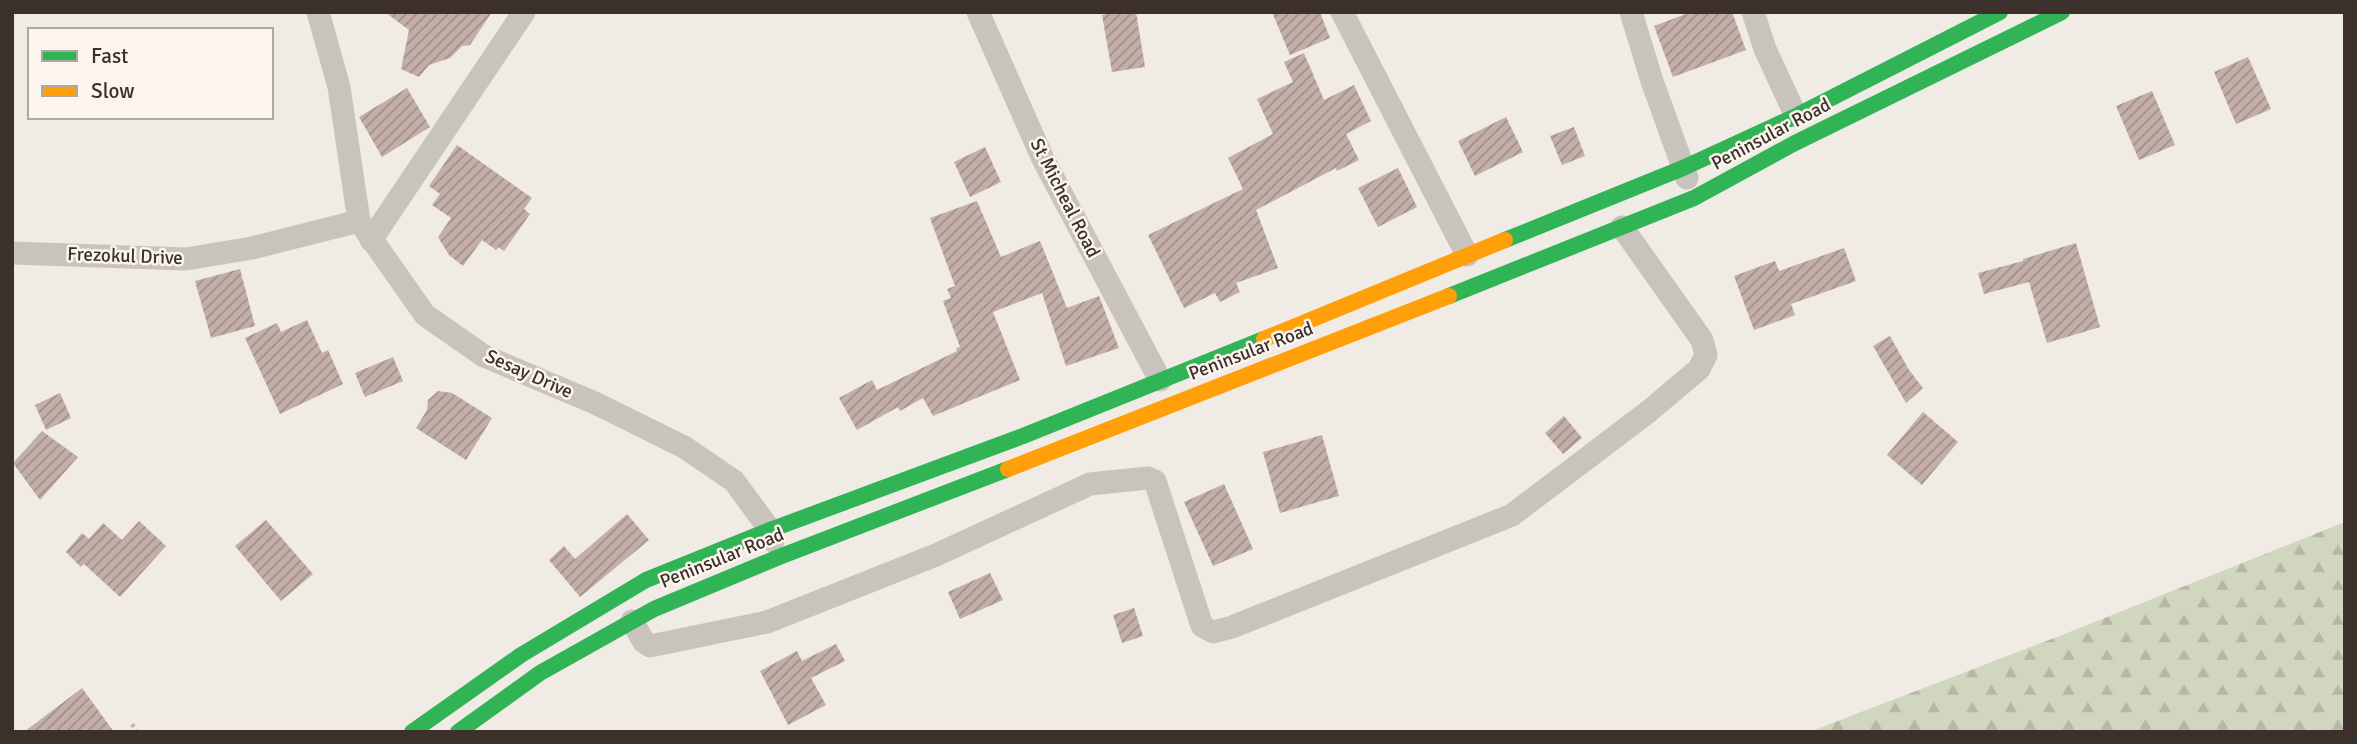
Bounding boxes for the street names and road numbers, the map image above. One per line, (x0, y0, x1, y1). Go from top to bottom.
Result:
street label: Peninsular Road (1707, 93, 1835, 175)
street label: St Micheal Road (1025, 134, 1105, 262)
street label: Frezokul Drive (67, 242, 183, 270)
street label: Peninsular Road (1185, 316, 1317, 386)
street label: Sesay Drive (481, 344, 577, 404)
street label: Peninsular Road (657, 522, 787, 594)

